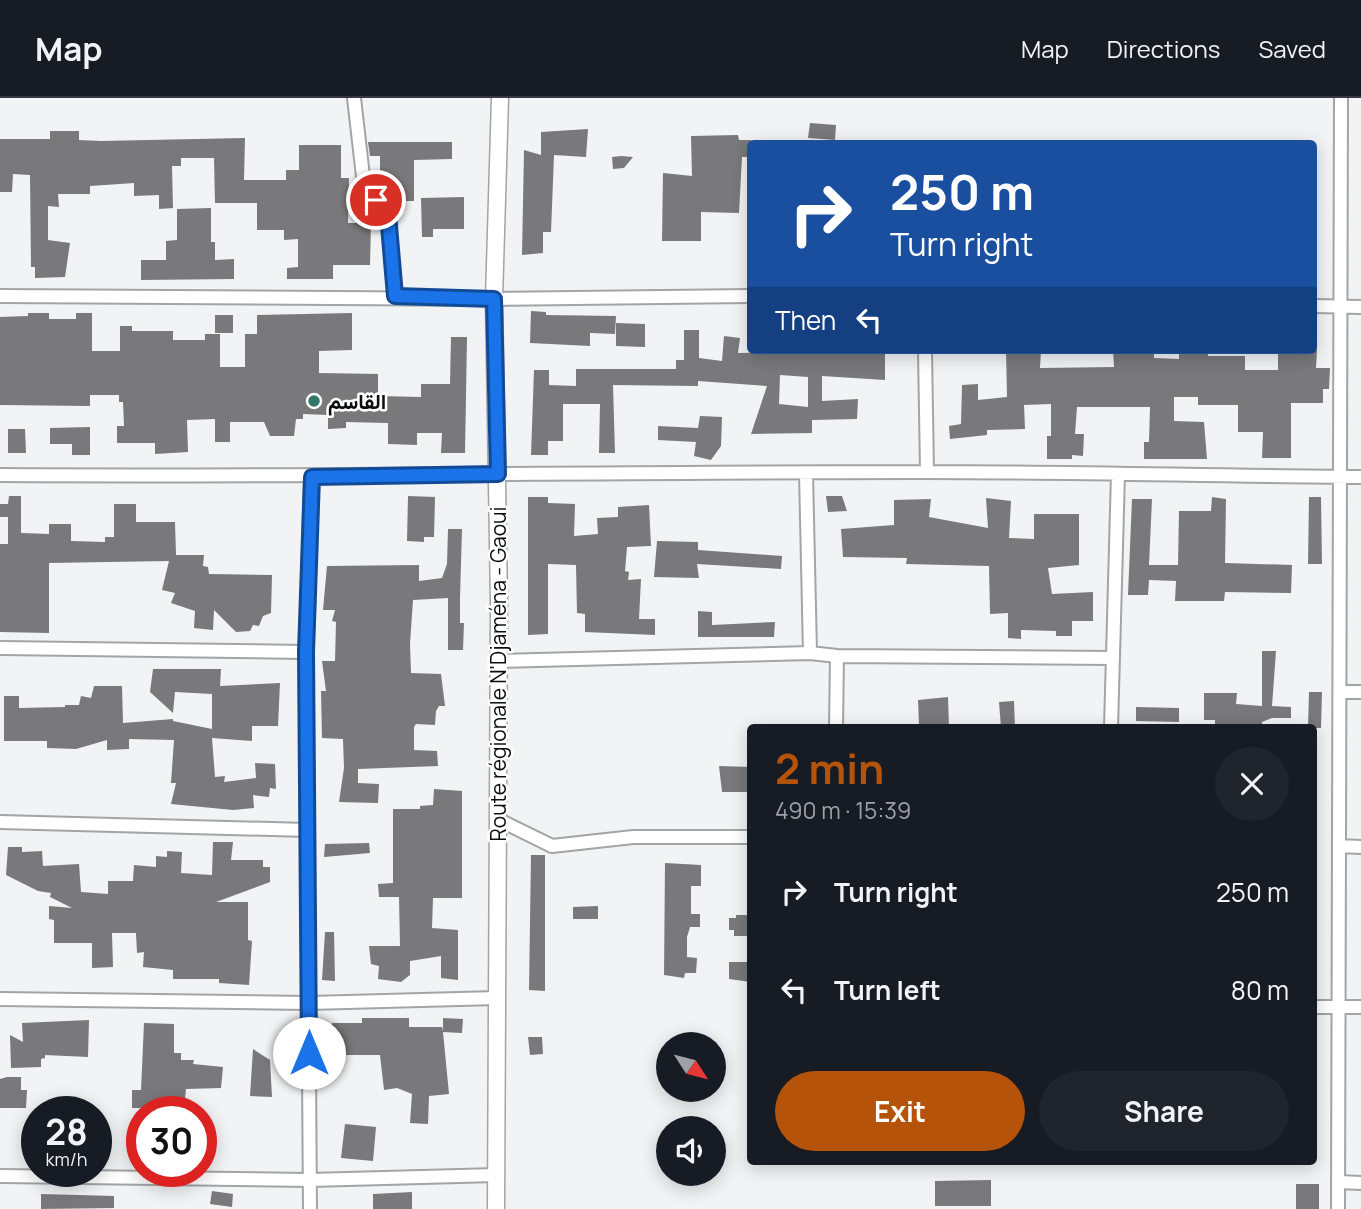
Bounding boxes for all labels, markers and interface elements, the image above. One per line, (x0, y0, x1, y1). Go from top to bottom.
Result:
text: Map (35, 26, 103, 71)
text: Map (1021, 32, 1069, 65)
text: Directions (1107, 32, 1220, 65)
text: Saved (1258, 32, 1326, 65)
text: 250 m (890, 158, 1034, 225)
icon: right (775, 168, 866, 259)
pin (346, 170, 406, 230)
icon: arrive (357, 181, 395, 219)
text: Turn right (890, 222, 1033, 266)
icon: left (850, 301, 888, 339)
text: Then (775, 302, 836, 338)
place label: القاسم (328, 387, 386, 416)
marker: القاسم (306, 393, 322, 409)
street label: Route régionale N'Djaména - Gaoui (484, 506, 512, 842)
text: 2 min (775, 739, 884, 797)
button: close (1215, 747, 1289, 821)
text: 490 m · 15:39 (775, 794, 911, 826)
icon: right (775, 873, 813, 911)
text: Turn right (834, 874, 958, 910)
text: 250 m (1216, 874, 1289, 910)
icon: left (775, 971, 813, 1009)
text: Turn left (834, 972, 941, 1008)
text: 80 m (1231, 972, 1289, 1008)
position arrow (272, 1016, 346, 1090)
north arrow (656, 1032, 726, 1102)
map controls (656, 1032, 726, 1186)
button: Exit (775, 1071, 1025, 1151)
button: Share (1039, 1071, 1289, 1151)
speed limit sign: 30 (126, 1096, 217, 1187)
text: 28 (45, 1108, 88, 1156)
button: sound (656, 1116, 726, 1186)
text: km/h (46, 1147, 87, 1171)

